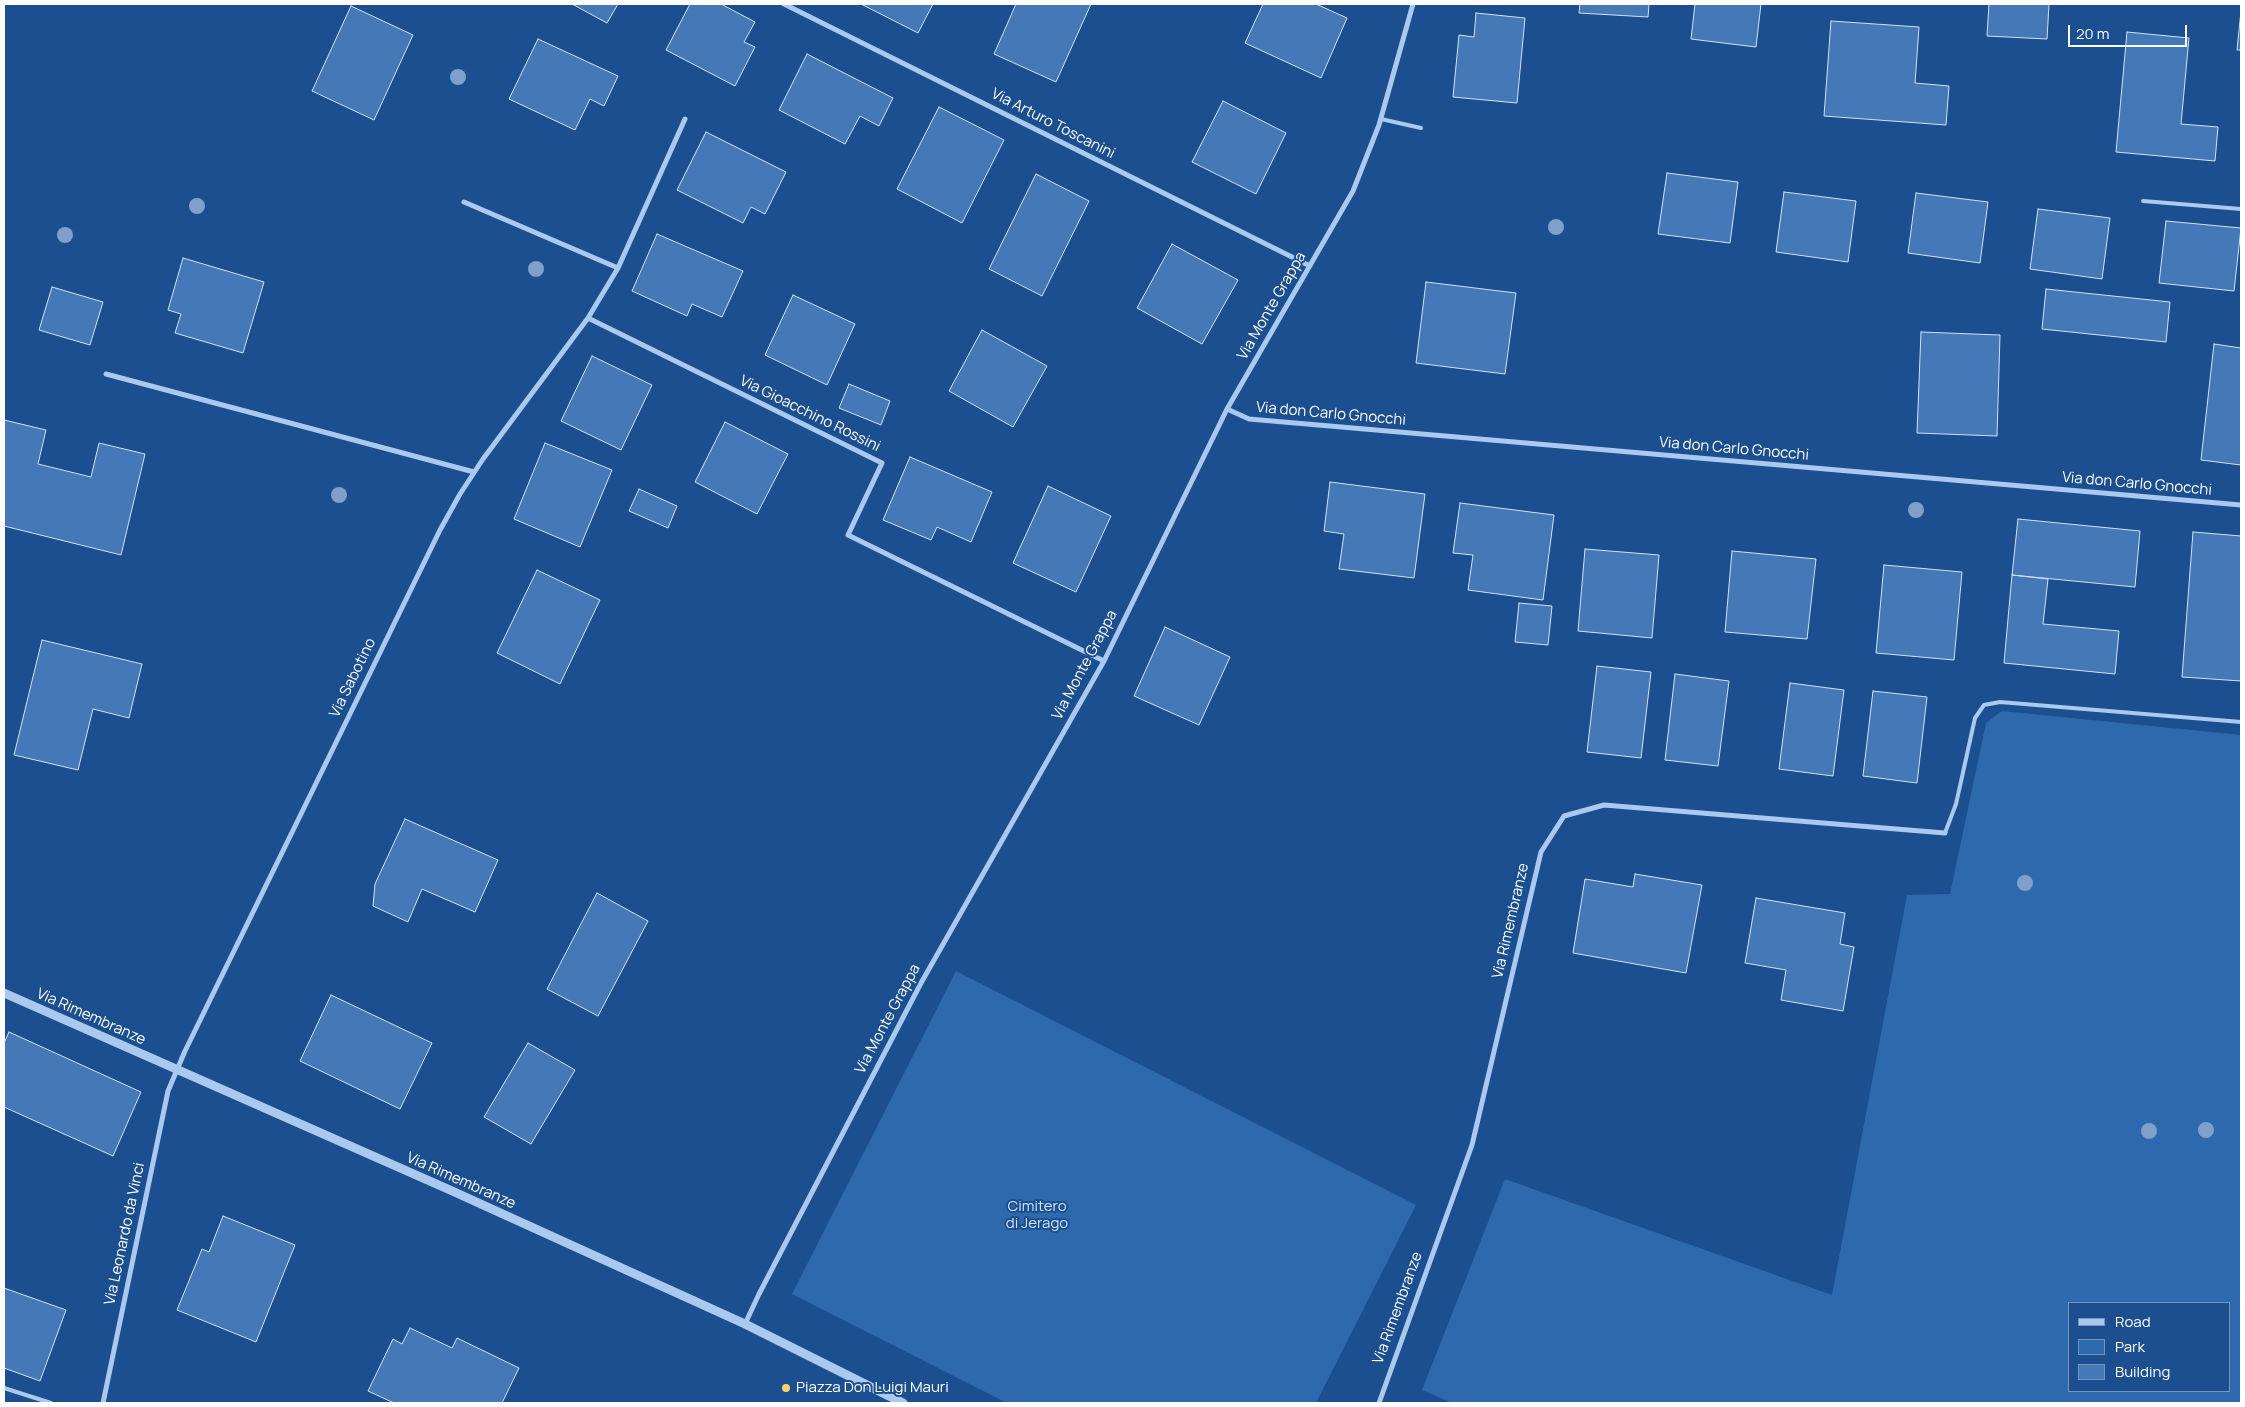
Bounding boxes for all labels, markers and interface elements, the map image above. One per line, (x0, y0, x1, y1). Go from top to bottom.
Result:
scale bar (2070, 15, 2189, 47)
text: 20 m (2076, 23, 2109, 44)
street label: Via Arturo Toscanini (988, 85, 1118, 163)
street label: Via Monte Grappa (1234, 249, 1310, 363)
street label: Via Gioacchino Rossini (737, 372, 883, 456)
street label: Via don Carlo Gnocchi (1255, 398, 1407, 430)
street label: Via don Carlo Gnocchi (1658, 433, 1810, 465)
street label: Via don Carlo Gnocchi (2061, 468, 2213, 500)
street label: Via Monte Grappa (1049, 607, 1121, 723)
street label: Via Sabotino (326, 635, 380, 721)
street label: Via Rimembranze (1489, 862, 1533, 980)
street label: Via Monte Grappa (852, 961, 924, 1077)
street label: Via Rimembranze (34, 985, 148, 1049)
street label: Via Rimembranze (404, 1149, 518, 1213)
street label: Via Leonardo da Vinci (101, 1161, 149, 1307)
park label: Cimitero di Jerago (1006, 1198, 1068, 1233)
street label: Via Rimembranze (1369, 1250, 1427, 1366)
legend (2068, 1302, 2230, 1392)
text: Road (2115, 1311, 2151, 1332)
text: Park (2115, 1336, 2145, 1357)
text: Building (2115, 1361, 2170, 1382)
place label: Piazza Don Luigi Mauri (796, 1379, 949, 1397)
marker: Piazza Don Luigi Mauri (780, 1382, 792, 1394)

